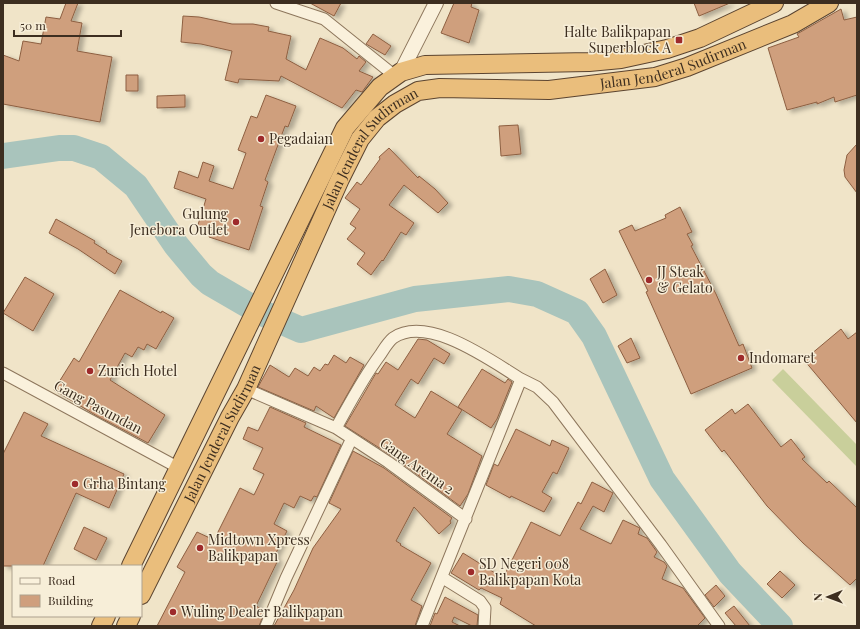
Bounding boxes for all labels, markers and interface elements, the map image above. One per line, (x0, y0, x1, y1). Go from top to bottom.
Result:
scale bar (14, 12, 121, 38)
text: 50 m (20, 17, 46, 33)
place label: Halte Balikpapan Superblock A (564, 22, 672, 57)
street label: Jalan Jenderal Sudirman (598, 34, 749, 93)
marker: Halte Balikpapan Superblock A (674, 35, 684, 45)
street label: Jalan Jenderal Sudirman (317, 83, 422, 213)
place label: Pegadaian (269, 129, 334, 148)
marker: Pegadaian (256, 134, 266, 144)
place label: Gulung Jenebora Outlet (129, 204, 229, 239)
marker: Gulung Jenebora Outlet (231, 217, 241, 227)
place label: JJ Steak & Gelato (656, 262, 713, 297)
marker: JJ Steak & Gelato (644, 275, 654, 285)
place label: Indomaret (749, 348, 816, 367)
marker: Indomaret (736, 353, 746, 363)
place label: Zurich Hotel (98, 361, 177, 380)
street label: Jalan Jenderal Sudirman (179, 361, 265, 506)
marker: Zurich Hotel (85, 366, 95, 376)
street label: Gang Pasundan (51, 375, 146, 438)
street label: Gang Arema 2 (376, 433, 458, 498)
place label: Grha Bintang (83, 474, 167, 493)
marker: Grha Bintang (70, 479, 80, 489)
place label: Midtown Xpress Balikpapan (208, 530, 310, 565)
marker: Midtown Xpress Balikpapan (195, 543, 205, 553)
place label: SD Negeri 008 Balikpapan Kota (479, 554, 581, 589)
legend (12, 565, 142, 617)
marker: SD Negeri 008 Balikpapan Kota (466, 567, 476, 577)
text: Road (48, 572, 75, 588)
north arrow (808, 577, 848, 617)
text: Building (48, 592, 94, 608)
text: N (810, 593, 825, 601)
place label: Wuling Dealer Balikpapan (180, 602, 344, 621)
marker: Wuling Dealer Balikpapan (168, 607, 178, 617)

